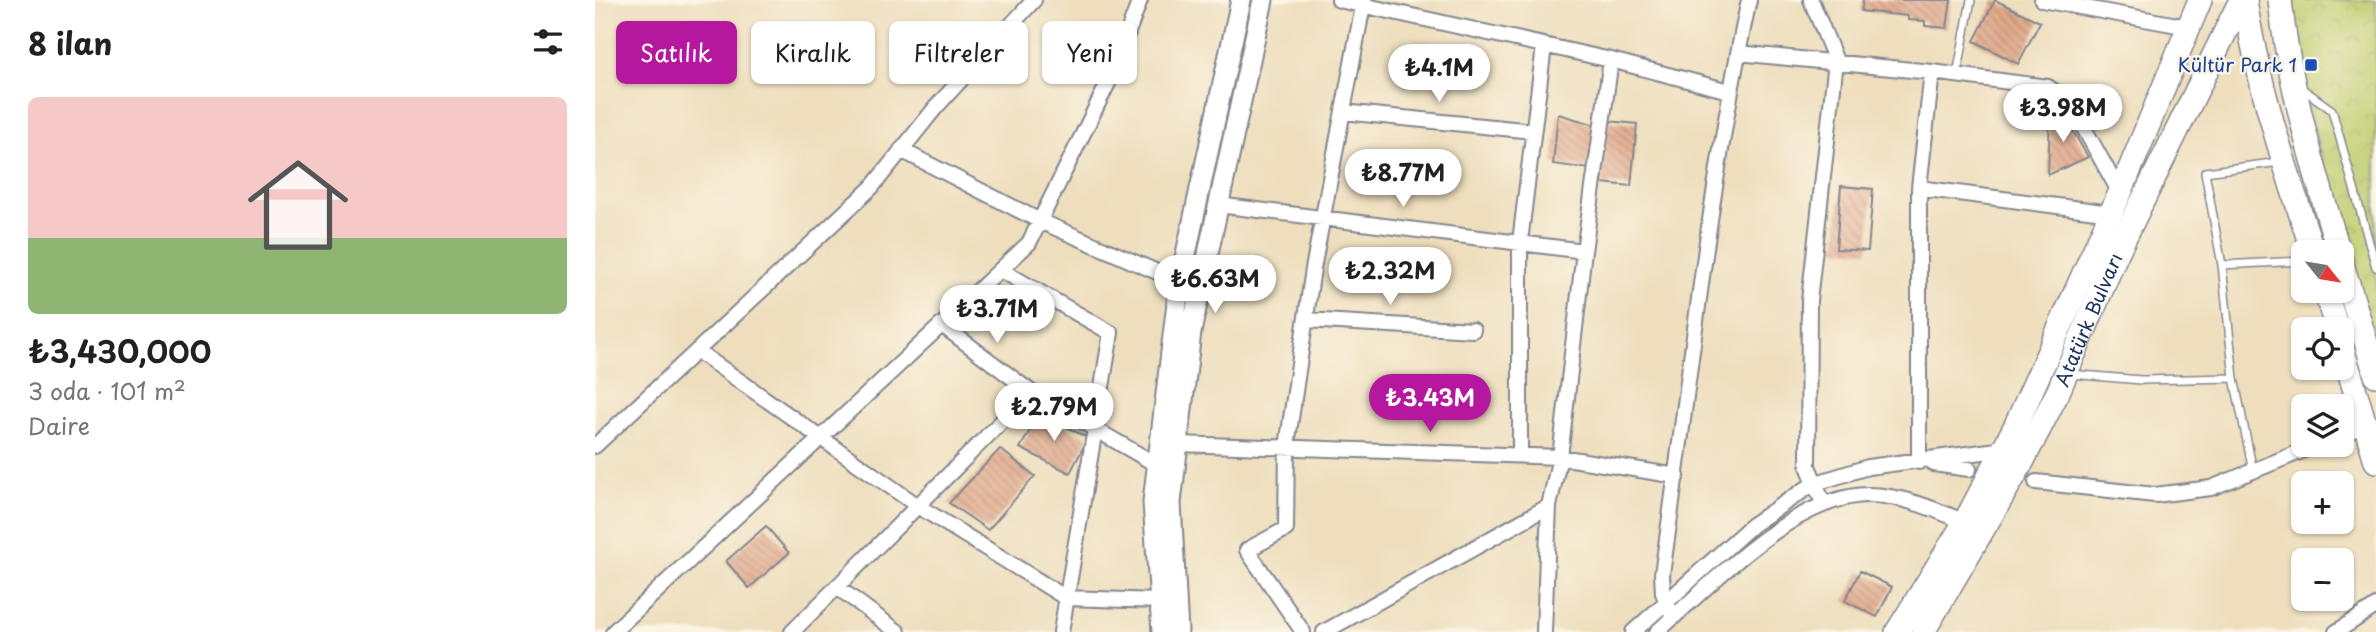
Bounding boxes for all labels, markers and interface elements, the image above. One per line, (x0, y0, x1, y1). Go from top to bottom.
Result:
text: 8 ilan (28, 20, 112, 65)
chip: Satılık (616, 21, 737, 84)
chip: Kiralık (751, 21, 875, 84)
chip: Filtreler (889, 21, 1028, 84)
chip: Yeni (1042, 21, 1137, 84)
icon: filters (529, 23, 567, 61)
pin: ₺4.1M (1390, 44, 1488, 104)
text: ₺4.1M (1404, 49, 1474, 84)
place label: Kültür Park 1 (2178, 50, 2297, 78)
marker: Kültür Park 1 (2303, 57, 2319, 73)
pin: ₺3.98M (2006, 85, 2120, 144)
text: ₺3.98M (2019, 89, 2107, 124)
icon: home (235, 142, 361, 268)
pin: ₺8.77M (1346, 150, 1460, 209)
text: ₺8.77M (1361, 154, 1445, 189)
north arrow (2291, 240, 2354, 303)
map controls (2291, 240, 2354, 611)
pin: ₺2.32M (1333, 247, 1447, 307)
street label: Atatürk Bulvarı (2047, 248, 2129, 390)
text: ₺2.32M (1345, 252, 1435, 287)
pin: ₺6.63M (1158, 256, 1272, 315)
text: ₺6.63M (1170, 260, 1260, 295)
pin: ₺3.71M (940, 286, 1054, 345)
text: ₺3.71M (956, 290, 1038, 325)
button: locate (2291, 317, 2354, 380)
text: ₺3,430,000 (28, 328, 211, 373)
text: 3 oda · 101 m² (28, 373, 186, 408)
pin: ₺3.43M (1373, 374, 1487, 434)
text: ₺3.43M (1385, 379, 1475, 414)
pin: ₺2.79M (997, 384, 1111, 443)
text: ₺2.79M (1011, 388, 1097, 423)
button: layers (2291, 394, 2354, 457)
text: Daire (28, 408, 90, 443)
button: + (2291, 471, 2354, 534)
button: − (2291, 548, 2354, 611)

